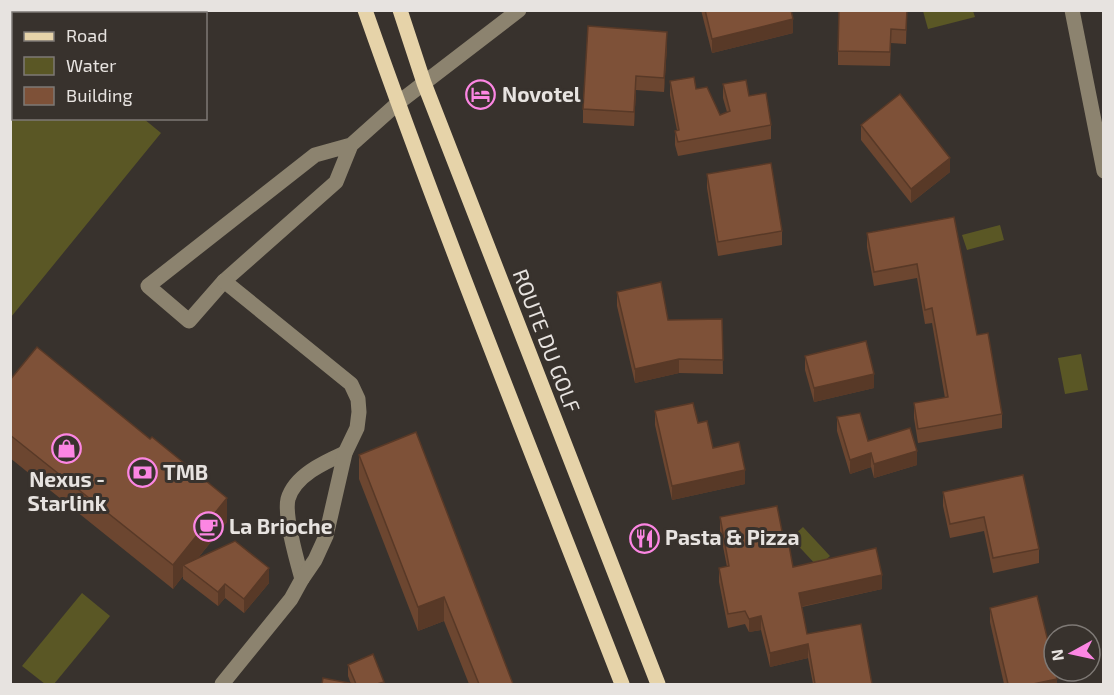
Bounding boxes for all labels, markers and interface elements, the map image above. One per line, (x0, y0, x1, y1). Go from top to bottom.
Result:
legend (12, 12, 207, 120)
text: Road (66, 24, 107, 46)
text: Water (66, 54, 116, 76)
hotel icon: Novotel (465, 79, 497, 111)
place label: Novotel (502, 81, 581, 106)
text: Building (66, 84, 133, 106)
street label: ROUTE DU GOLF (509, 265, 586, 416)
shop icon: Nexus - Starlink (51, 433, 83, 465)
bank icon: TMB (126, 457, 158, 489)
place label: TMB (163, 459, 208, 484)
place label: Nexus - Starlink (28, 466, 107, 515)
cafe icon: La Brioche (192, 511, 224, 543)
place label: La Brioche (229, 513, 333, 538)
restaurant icon: Pasta & Pizza (628, 522, 660, 554)
place label: Pasta & Pizza (665, 524, 800, 549)
north arrow (1042, 623, 1102, 683)
text: N (1046, 648, 1067, 662)

